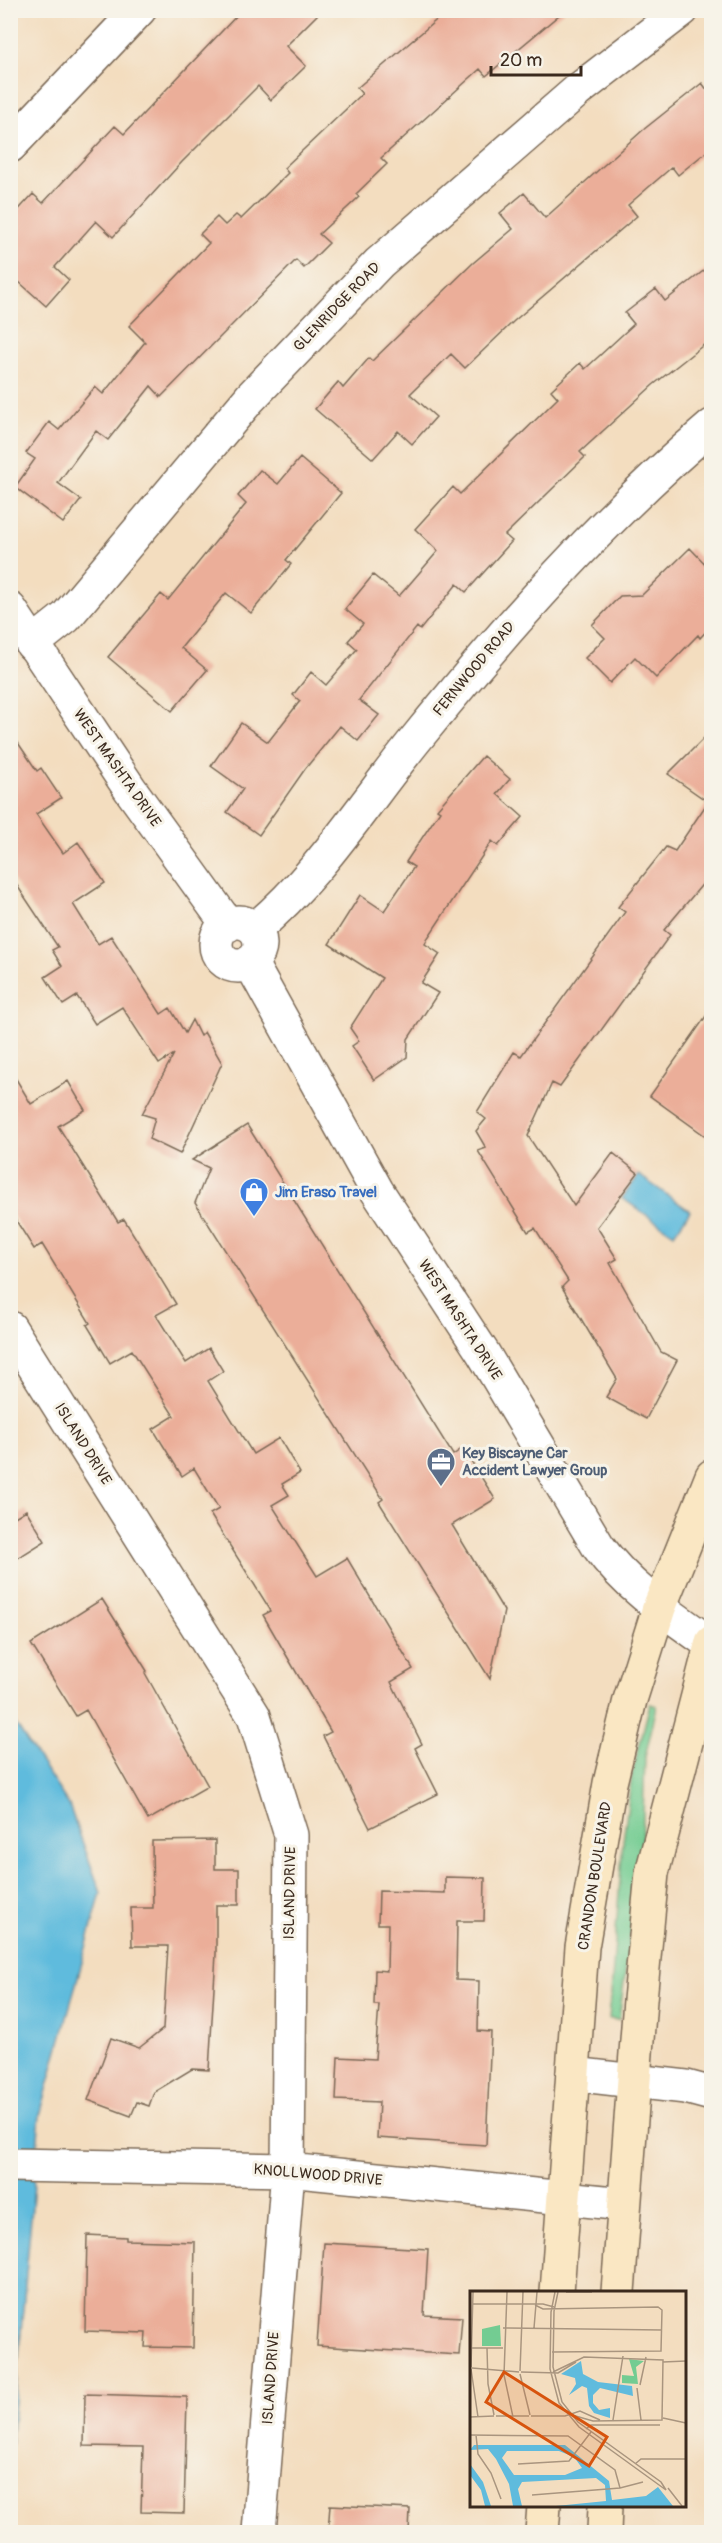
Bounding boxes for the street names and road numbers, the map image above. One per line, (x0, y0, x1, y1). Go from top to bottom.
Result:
street label: GLENRIDGE ROAD (289, 258, 385, 356)
street label: FERNWOOD ROAD (429, 618, 519, 720)
street label: WEST MASHTA DRIVE (69, 705, 165, 831)
street label: WEST MASHTA DRIVE (414, 1256, 506, 1384)
street label: ISLAND DRIVE (50, 1399, 116, 1489)
street label: CRANDON BOULEVARD (574, 1800, 616, 1952)
street label: ISLAND DRIVE (280, 1846, 300, 1940)
street label: KNOLLWOOD DRIVE (253, 2160, 383, 2190)
street label: ISLAND DRIVE (258, 2331, 284, 2425)

